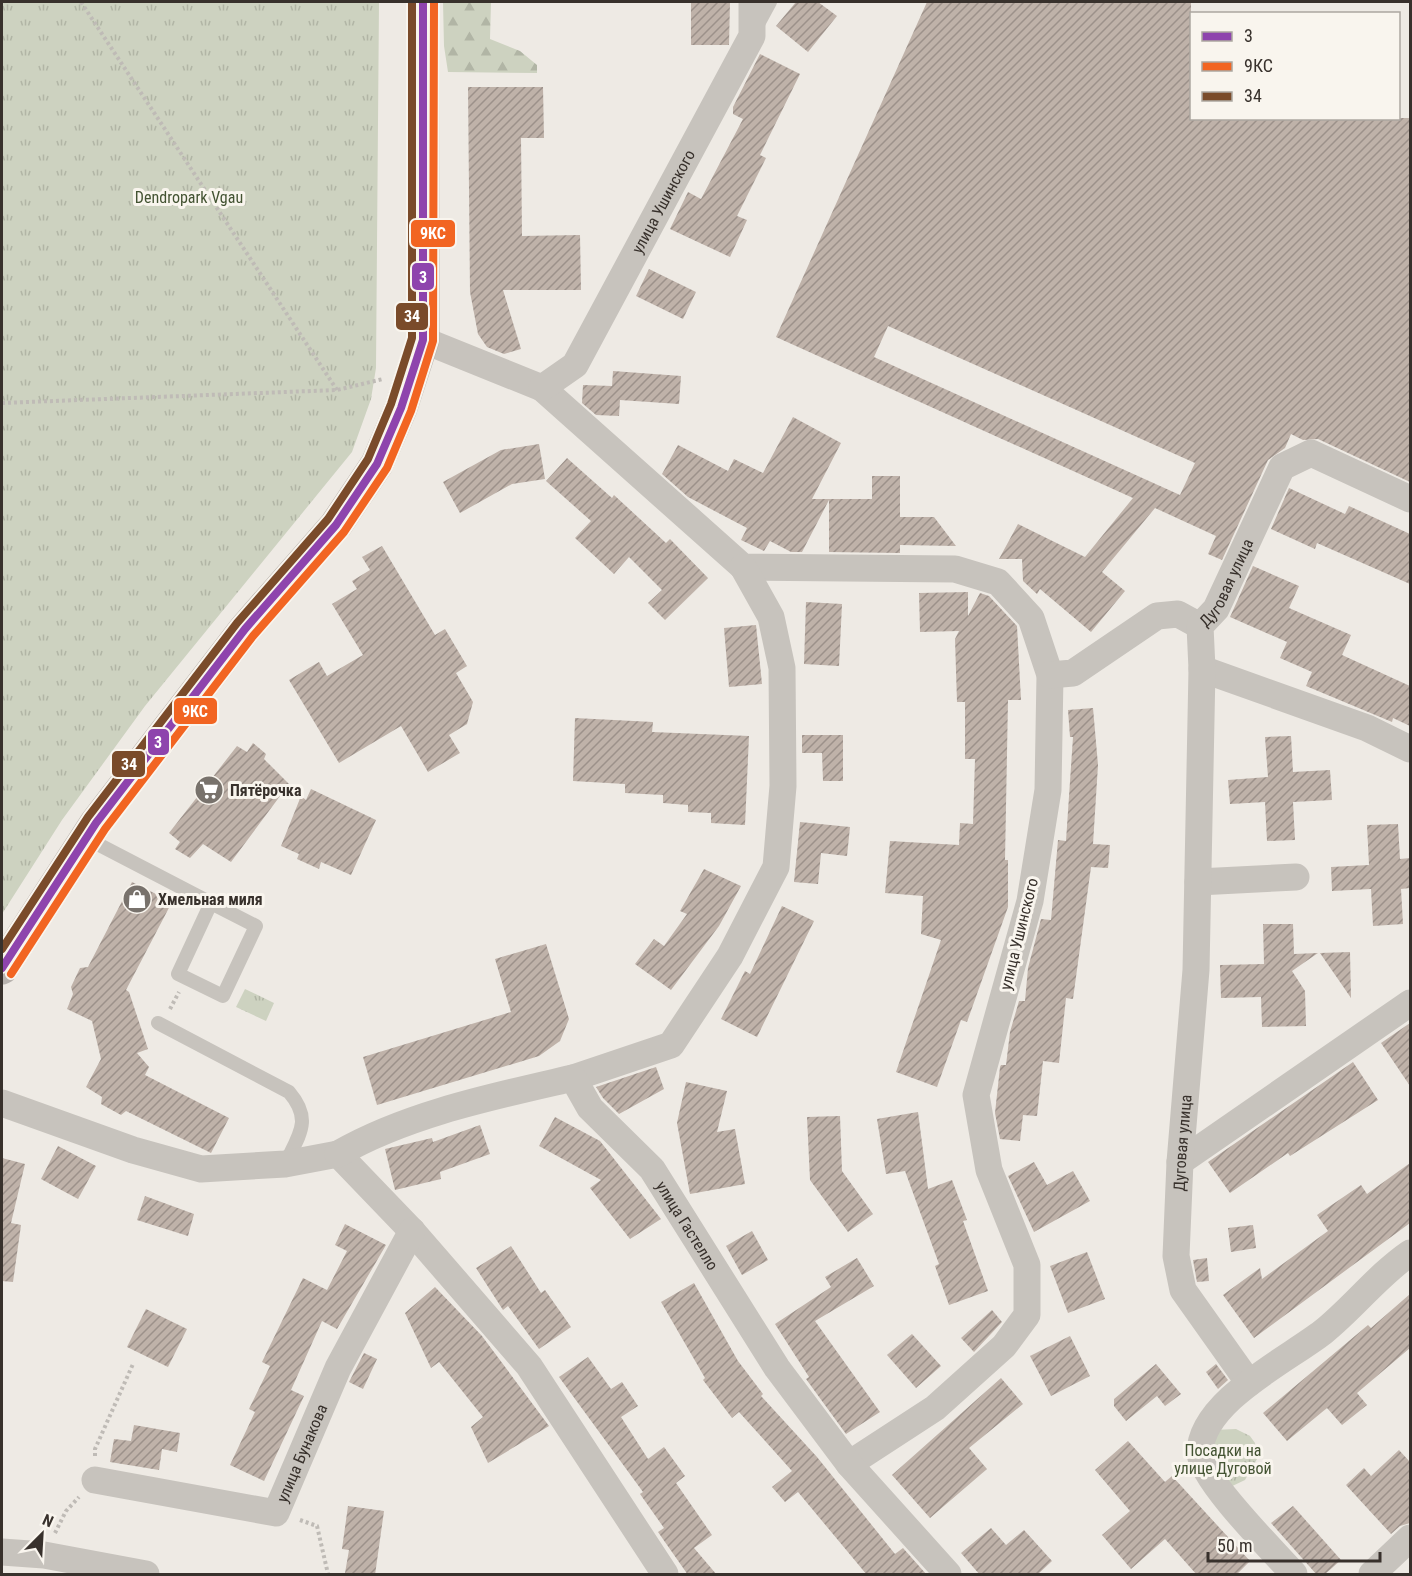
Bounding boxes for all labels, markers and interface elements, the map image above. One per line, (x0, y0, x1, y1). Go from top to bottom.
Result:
legend (1190, 12, 1400, 120)
text: 3 (1244, 25, 1253, 46)
text: 9КС (1244, 55, 1273, 76)
text: 34 (1244, 85, 1262, 106)
street label: улица Ушинского (627, 146, 699, 256)
park label: Dendropark Vgau (135, 188, 243, 207)
line badge: 9КС (410, 219, 456, 248)
text: 9КС (420, 224, 446, 243)
line badge: 3 (411, 262, 435, 291)
text: 3 (419, 268, 427, 287)
line badge: 34 (395, 302, 429, 331)
text: 34 (404, 307, 420, 326)
street label: Дуговая улица (1195, 536, 1257, 630)
line badge: 9КС (173, 697, 218, 725)
text: 9КС (182, 702, 208, 721)
line badge: 3 (147, 728, 170, 756)
text: 3 (154, 733, 162, 752)
line badge: 34 (111, 750, 146, 778)
text: 34 (121, 755, 137, 774)
supermarket icon: Пятёрочка (193, 774, 225, 806)
place label: Пятёрочка (230, 781, 302, 800)
street label: улица Ушинского (996, 876, 1042, 992)
shop icon: Хмельная миля (121, 883, 153, 915)
place label: Хмельная миля (158, 890, 263, 909)
street label: Дуговая улица (1169, 1094, 1195, 1192)
street label: улица Гастелло (652, 1177, 723, 1274)
street label: улица Бунакова (272, 1401, 331, 1505)
park label: Посадки на улице Дуговой (1174, 1441, 1272, 1478)
north arrow (12, 1504, 72, 1564)
text: N (40, 1510, 56, 1531)
scale bar (1208, 1525, 1380, 1563)
text: 50 m (1217, 1535, 1252, 1556)

